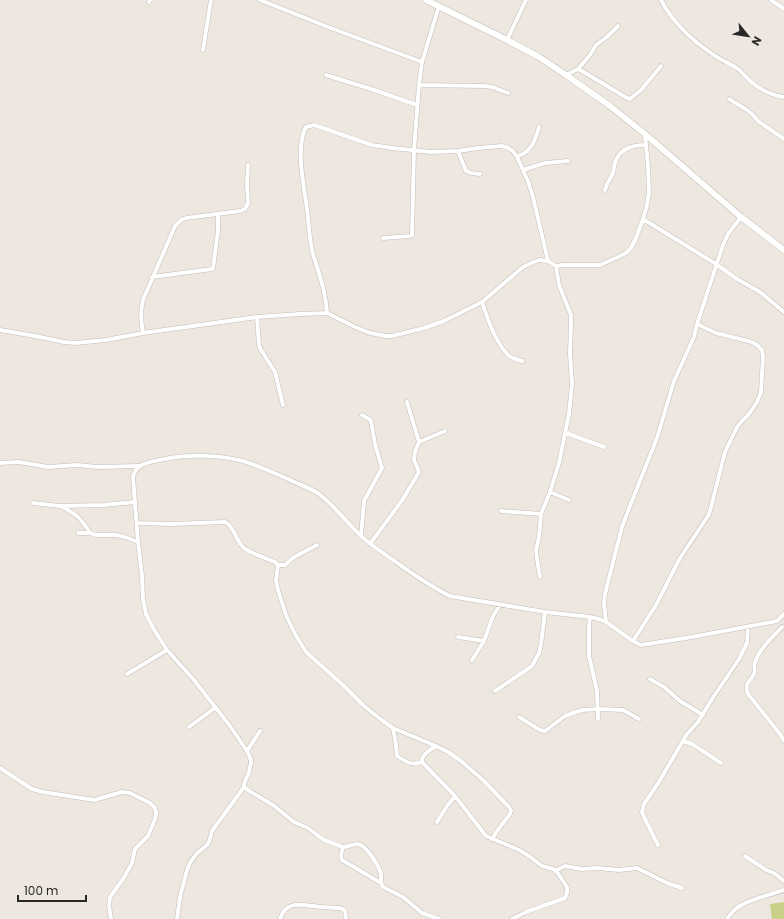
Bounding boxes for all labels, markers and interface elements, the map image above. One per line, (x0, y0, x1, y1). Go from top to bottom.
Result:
north arrow (728, 16, 768, 56)
text: N (748, 33, 766, 49)
scale bar (18, 877, 86, 903)
text: 100 m (24, 882, 58, 899)

